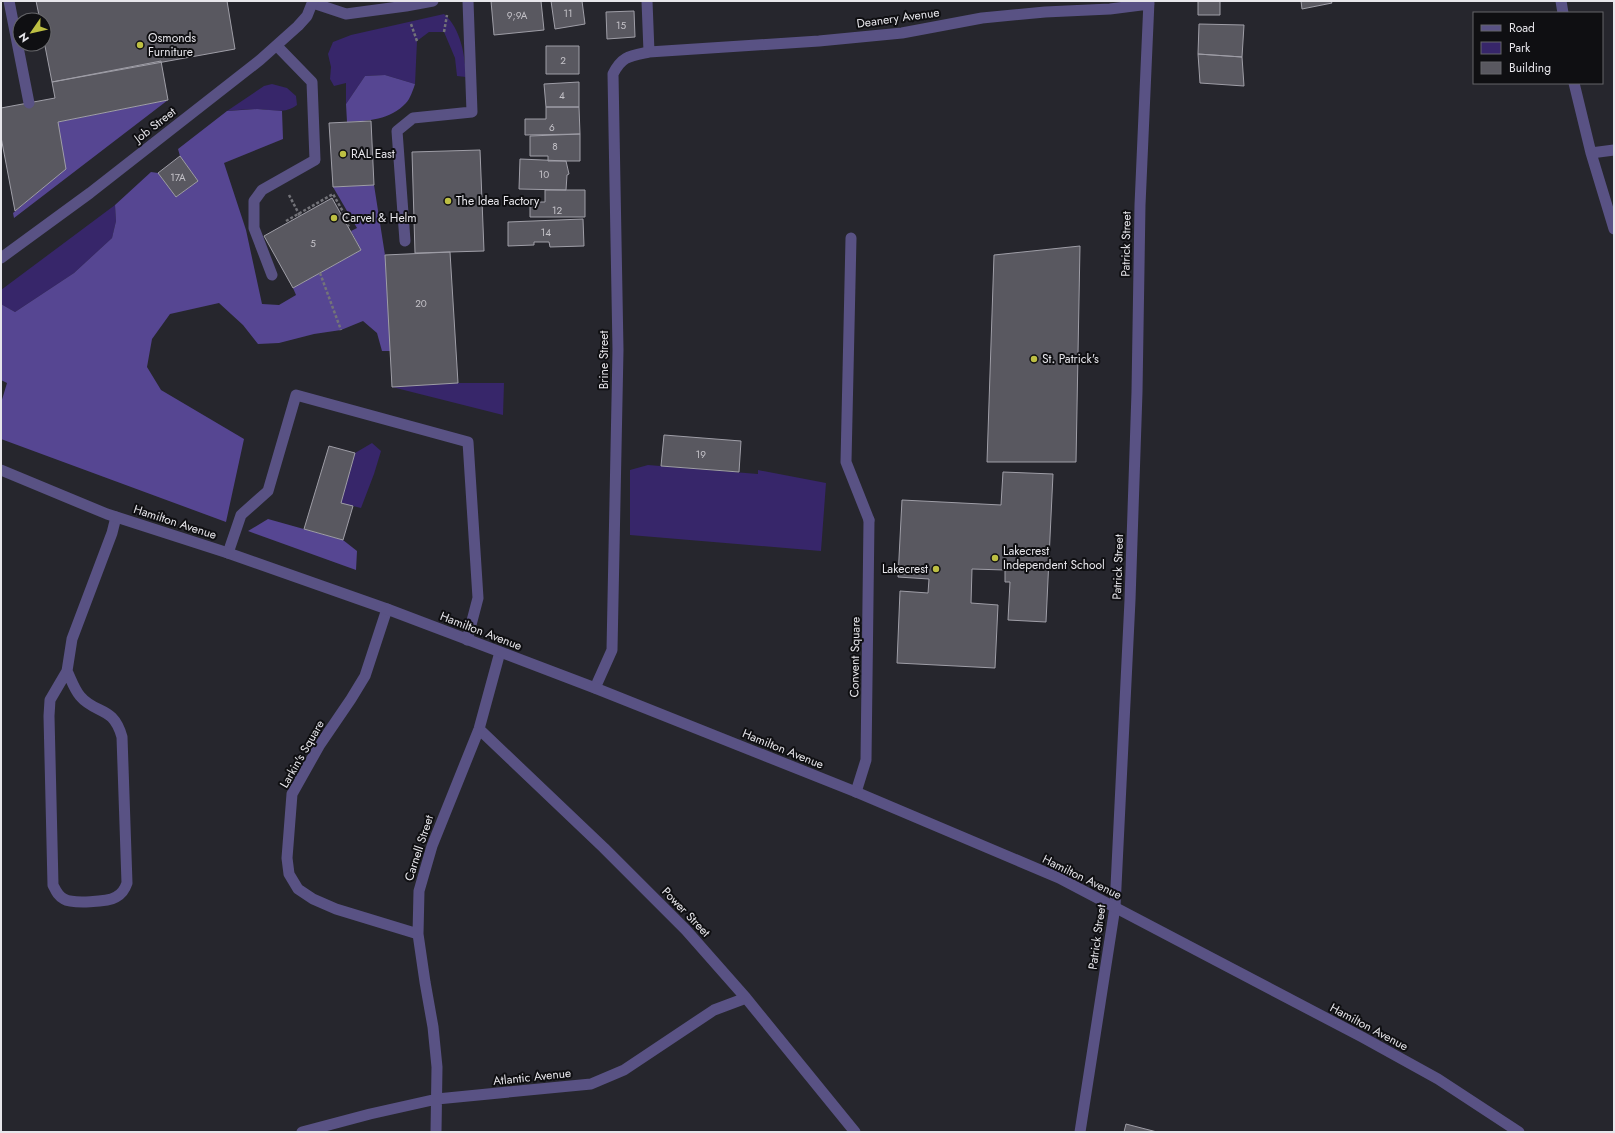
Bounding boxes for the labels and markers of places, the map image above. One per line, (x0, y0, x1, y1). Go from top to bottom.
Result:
place label: Osmonds Furniture (148, 29, 196, 61)
marker: Osmonds Furniture (135, 40, 145, 50)
place label: RAL East (351, 145, 395, 163)
marker: RAL East (338, 149, 348, 159)
place label: The Idea Factory (456, 192, 540, 210)
marker: The Idea Factory (443, 196, 453, 206)
place label: Carvel & Helm (342, 209, 417, 227)
marker: Carvel & Helm (329, 213, 339, 223)
place label: St. Patrick's (1042, 350, 1099, 368)
marker: St. Patrick's (1029, 354, 1039, 364)
place label: Lakecrest Independent School (1003, 542, 1105, 574)
marker: Lakecrest Independent School (990, 553, 1000, 563)
place label: Lakecrest (882, 560, 928, 578)
marker: Lakecrest (931, 564, 941, 574)

